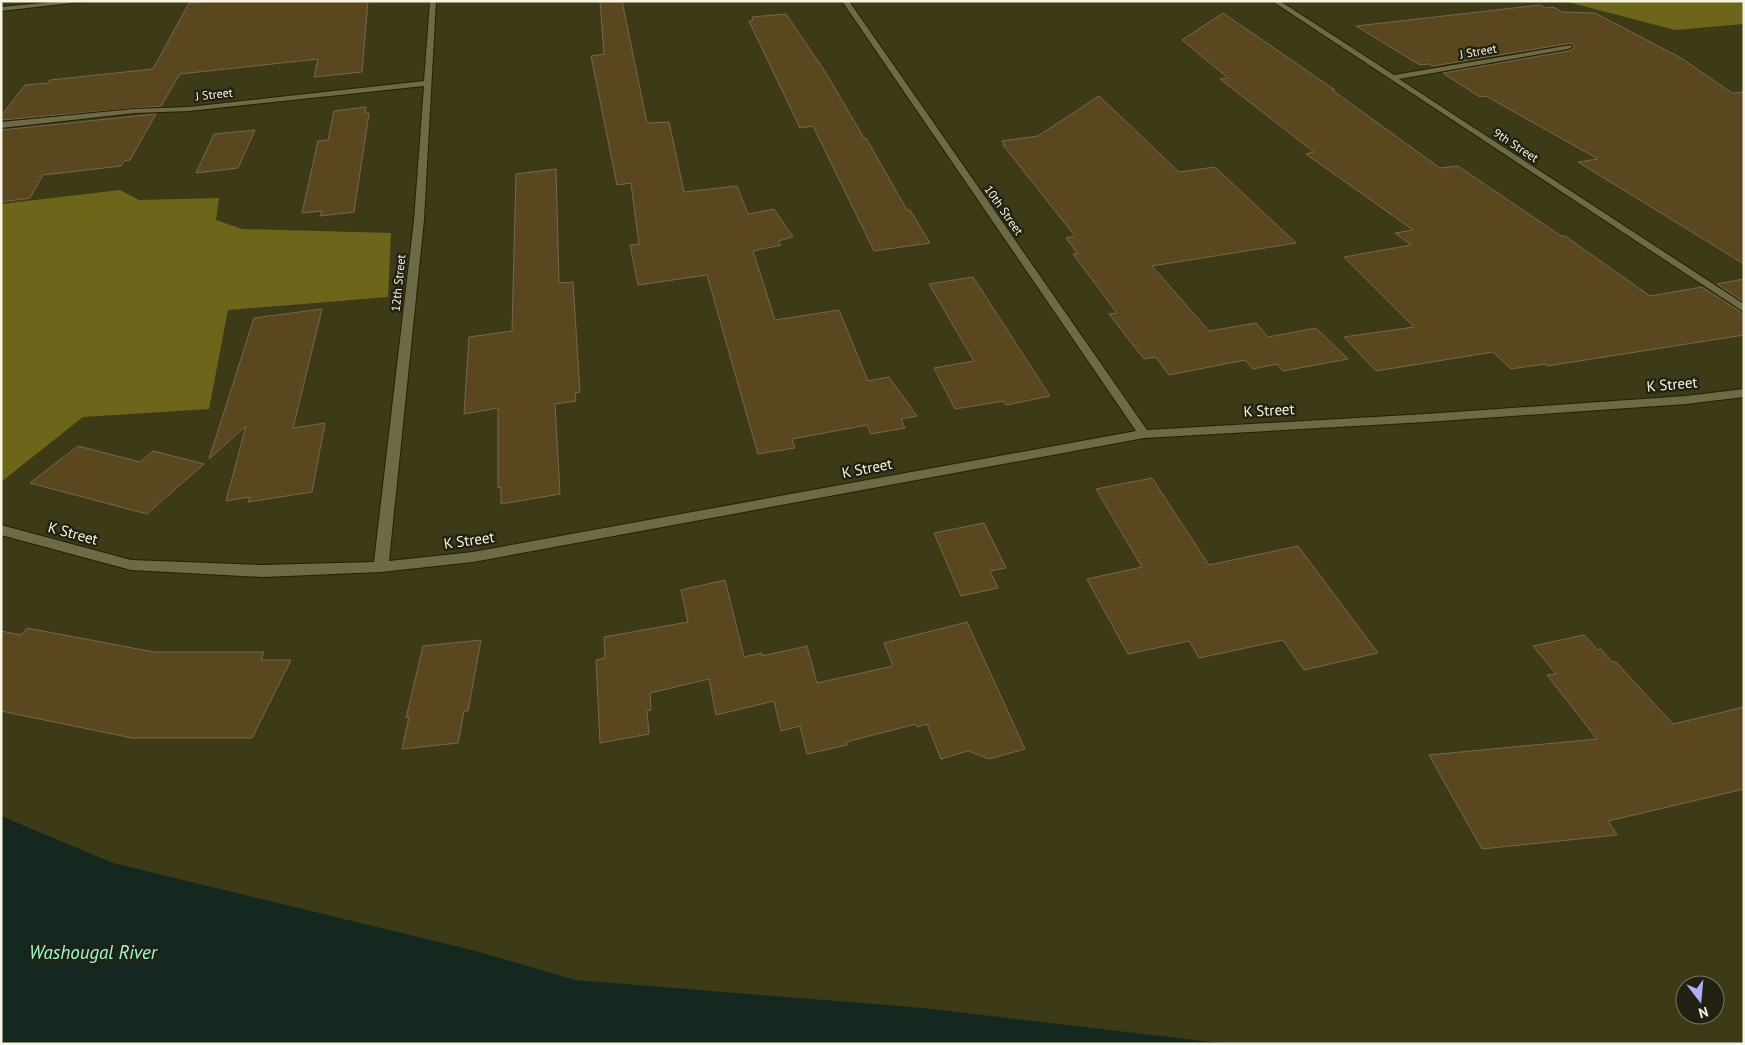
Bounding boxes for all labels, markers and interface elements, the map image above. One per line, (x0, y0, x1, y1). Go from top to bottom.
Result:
street label: J Street (1457, 40, 1498, 62)
street label: J Street (194, 85, 233, 104)
street label: 9th Street (1491, 125, 1541, 165)
street label: 10th Street (981, 182, 1027, 238)
street label: 12th Street (388, 254, 408, 312)
street label: K Street (1646, 372, 1698, 396)
street label: K Street (1243, 399, 1295, 421)
street label: K Street (840, 454, 894, 482)
street label: K Street (46, 517, 100, 549)
street label: K Street (442, 527, 496, 553)
water label: Washougal River (29, 940, 159, 964)
north arrow (1675, 975, 1725, 1025)
text: N (1697, 1003, 1710, 1022)

